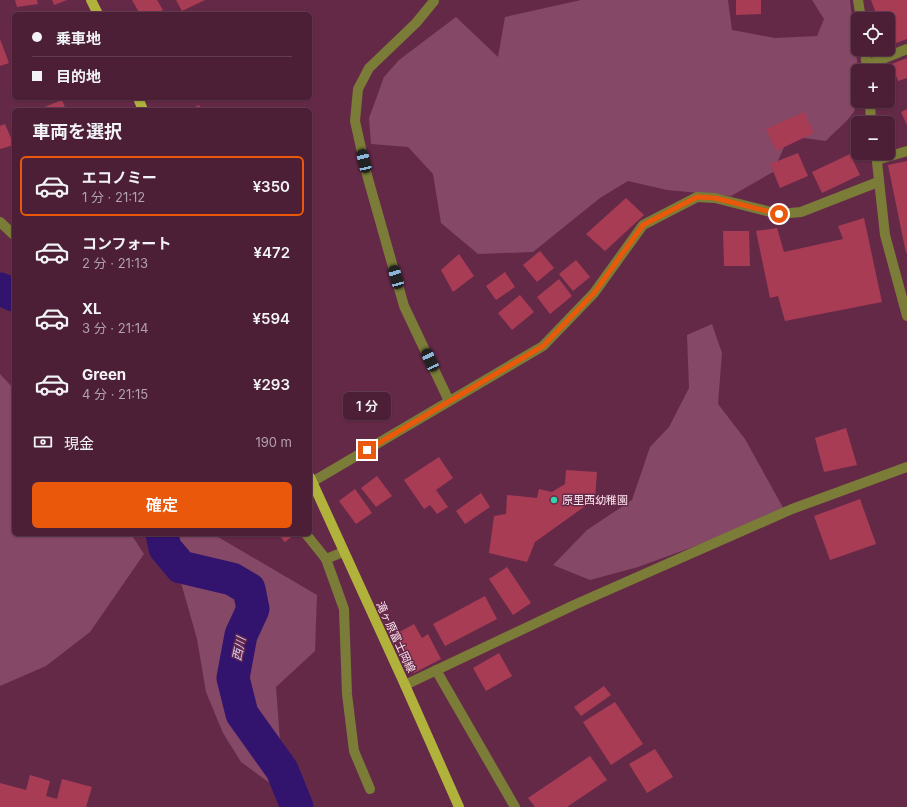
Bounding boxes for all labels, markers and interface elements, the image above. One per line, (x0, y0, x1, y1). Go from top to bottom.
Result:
map controls (851, 12, 895, 160)
button: locate (851, 12, 895, 56)
text: 乗車地 (56, 29, 101, 48)
button: + (851, 64, 895, 108)
text: 目的地 (56, 67, 101, 86)
button: − (851, 116, 895, 160)
text: 車両を選択 (32, 121, 122, 142)
car (355, 148, 373, 174)
icon: car (34, 168, 70, 204)
text: エコノミー (82, 168, 157, 187)
text: ¥350 (253, 177, 290, 196)
text: 1 分 · 21:12 (82, 189, 145, 205)
route start (770, 205, 788, 223)
icon: car (34, 234, 70, 270)
text: コンフォート (82, 234, 172, 253)
text: ¥472 (254, 243, 290, 262)
text: 2 分 · 21:13 (82, 255, 148, 271)
car (387, 264, 405, 290)
text: XL (82, 299, 102, 318)
icon: car (34, 300, 70, 336)
text: ¥594 (253, 309, 290, 328)
text: 3 分 · 21:14 (82, 320, 148, 336)
car (419, 347, 441, 373)
text: Green (82, 365, 126, 384)
icon: car (34, 366, 70, 402)
text: ¥293 (253, 375, 290, 394)
text: 4 分 · 21:15 (82, 386, 148, 402)
callout: 1 分 (343, 392, 391, 420)
text: 1 分 (356, 398, 378, 414)
icon: cash (32, 431, 54, 453)
text: 現金 (64, 434, 94, 453)
text: 190 m (255, 434, 292, 450)
route end (358, 441, 376, 459)
button: 確定 (32, 482, 292, 528)
place label: 原里西幼稚園 (562, 493, 628, 507)
marker: 原里西幼稚園 (549, 495, 559, 505)
street label: 滝ヶ原富士岡線 (373, 599, 419, 675)
water label: 西川 (229, 634, 249, 662)

